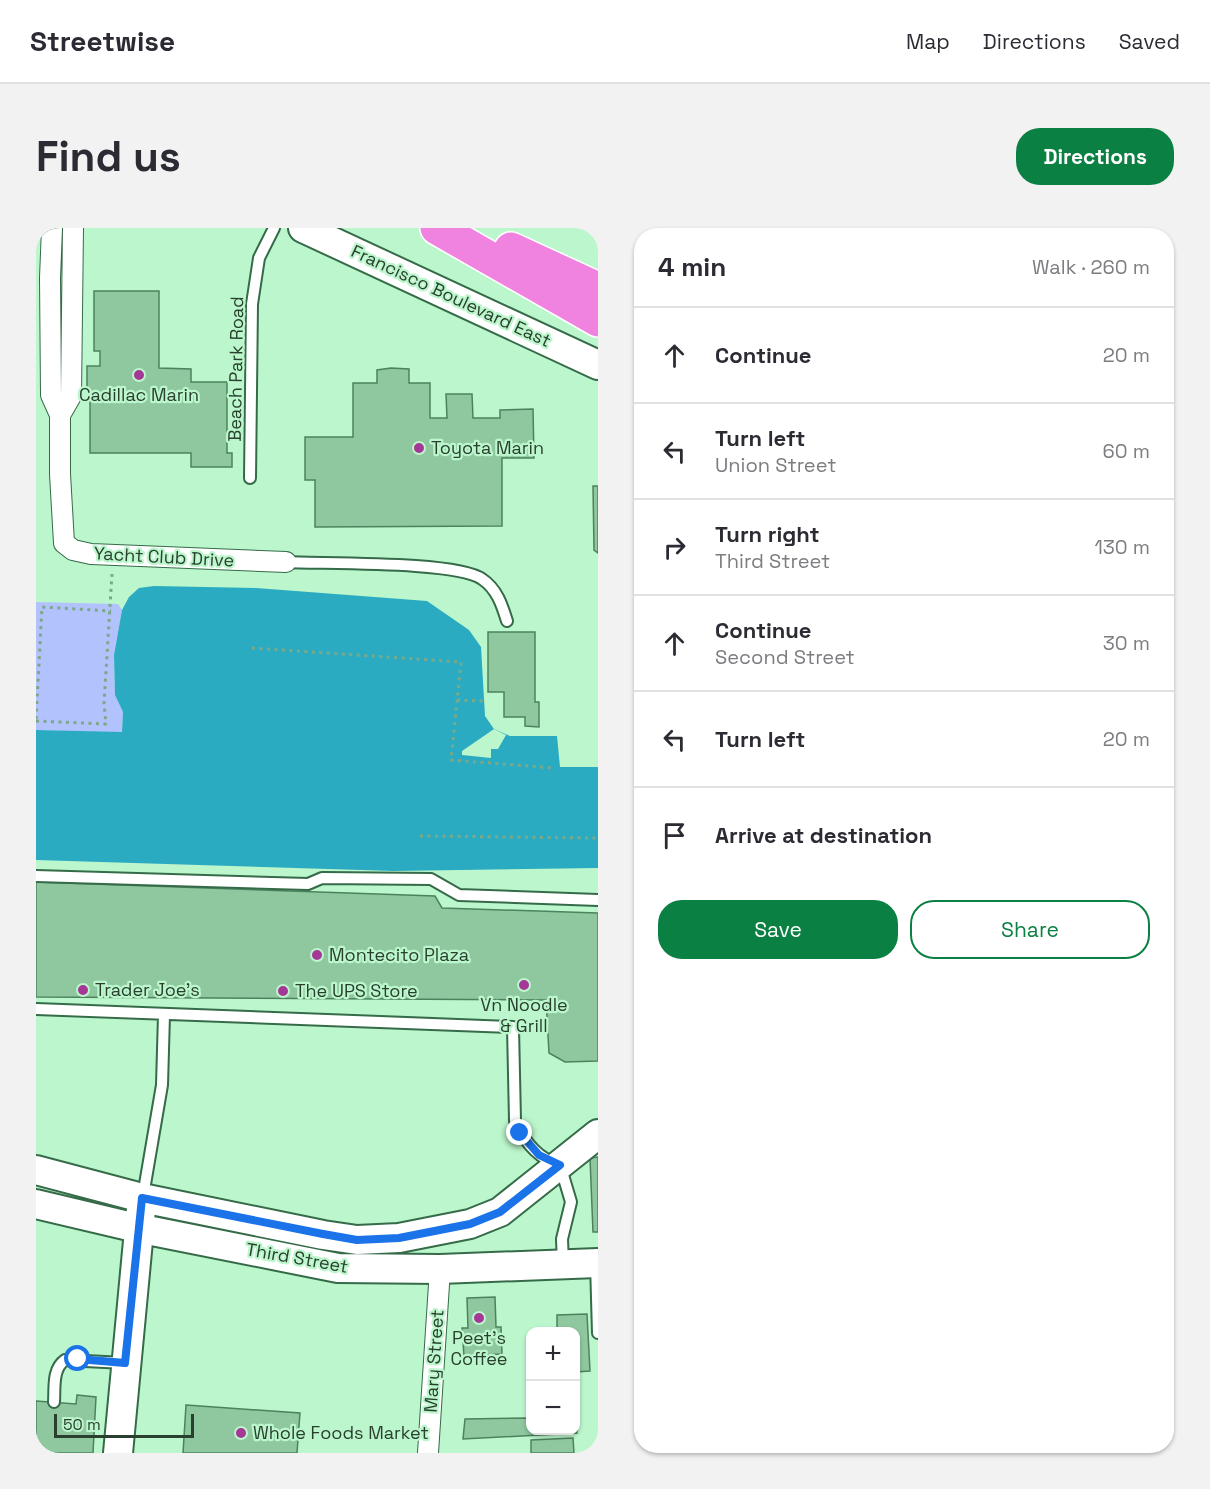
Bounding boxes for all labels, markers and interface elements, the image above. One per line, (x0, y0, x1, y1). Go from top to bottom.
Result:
text: Streetwise (30, 23, 175, 59)
text: Map (906, 28, 950, 55)
text: Directions (983, 28, 1086, 55)
text: Saved (1119, 28, 1180, 55)
button: Directions (1016, 128, 1174, 185)
text: Find us (36, 130, 181, 183)
street label: Francisco Boulevard East (348, 239, 555, 352)
text: 4 min (658, 250, 726, 284)
text: Walk · 260 m (1032, 254, 1150, 280)
street label: Beach Park Road (223, 296, 248, 442)
icon: ahead (658, 339, 691, 372)
text: Continue (715, 341, 811, 369)
text: 20 m (1103, 342, 1150, 368)
marker: Cadillac Marin (132, 368, 146, 382)
place label: Cadillac Marin (79, 383, 199, 406)
text: Turn left (715, 424, 805, 452)
icon: left (658, 435, 691, 468)
place label: Toyota Marin (431, 436, 544, 459)
text: 60 m (1103, 438, 1150, 464)
marker: Toyota Marin (412, 441, 426, 455)
text: Union Street (715, 452, 836, 478)
text: Turn right (715, 520, 820, 548)
icon: right (658, 531, 691, 564)
text: 130 m (1094, 534, 1150, 560)
street label: Yacht Club Drive (93, 541, 235, 572)
text: Third Street (715, 548, 830, 574)
text: Continue (715, 616, 811, 644)
icon: ahead (658, 627, 691, 660)
text: 30 m (1103, 630, 1150, 656)
text: Second Street (715, 644, 855, 670)
icon: left (658, 723, 691, 756)
text: Turn left (715, 725, 805, 753)
text: 20 m (1103, 726, 1150, 752)
icon: arrive (658, 819, 691, 852)
text: Arrive at destination (715, 821, 932, 849)
button: Save (658, 900, 898, 959)
button: Share (910, 900, 1150, 959)
place label: Montecito Plaza (329, 943, 469, 966)
marker: Montecito Plaza (310, 948, 324, 962)
place label: Trader Joe's (95, 978, 200, 1001)
marker: Vn Noodle & Grill (517, 978, 531, 992)
place label: The UPS Store (295, 979, 418, 1002)
marker: Trader Joe's (76, 983, 90, 997)
marker: The UPS Store (276, 984, 290, 998)
place label: Vn Noodle & Grill (480, 993, 568, 1037)
route end (506, 1119, 532, 1145)
street label: Third Street (244, 1237, 350, 1278)
street label: Mary Street (418, 1309, 449, 1413)
marker: Peet's Coffee (472, 1311, 486, 1325)
place label: Peet's Coffee (451, 1326, 507, 1370)
map controls (526, 1327, 580, 1435)
button: + (526, 1327, 580, 1381)
route start (64, 1345, 90, 1371)
button: − (526, 1381, 580, 1435)
scale bar (54, 1411, 194, 1438)
text: 50 m (63, 1414, 101, 1435)
place label: Whole Foods Market (253, 1421, 429, 1444)
marker: Whole Foods Market (234, 1426, 248, 1440)

